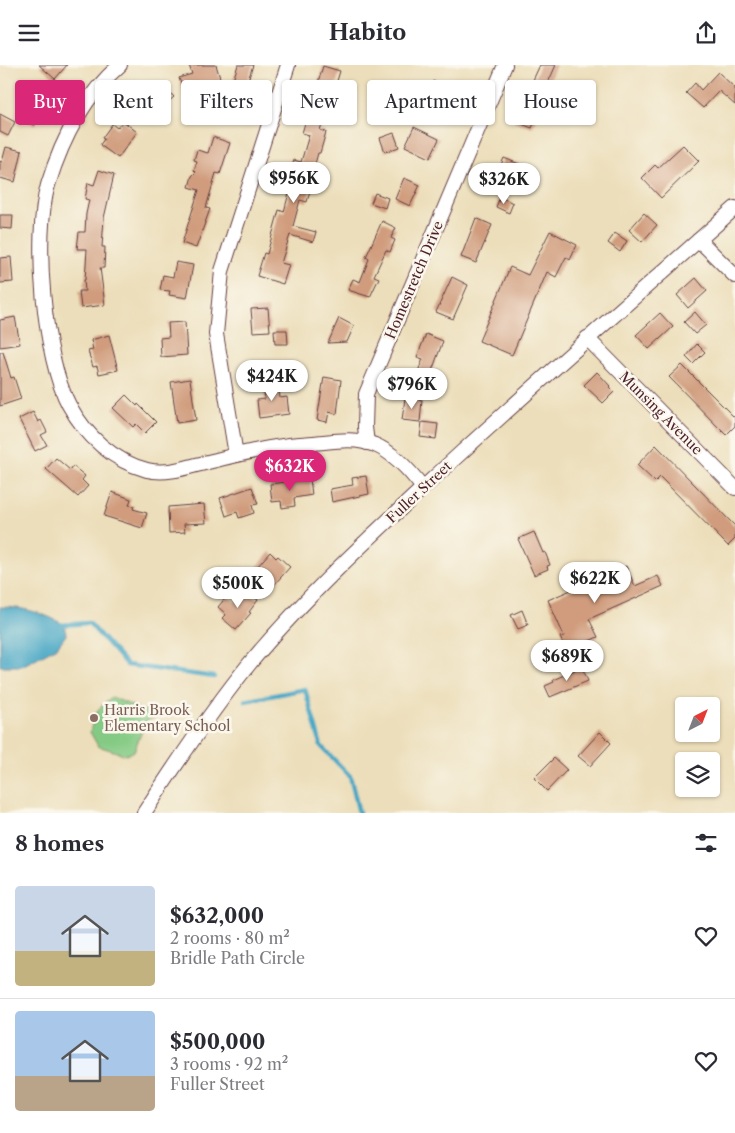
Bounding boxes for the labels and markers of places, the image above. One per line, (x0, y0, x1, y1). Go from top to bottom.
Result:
pin: $956K (259, 161, 329, 204)
pin: $326K (469, 163, 539, 205)
pin: $424K (237, 359, 307, 402)
pin: $796K (377, 367, 447, 410)
pin: $632K (255, 449, 325, 492)
pin: $622K (560, 561, 630, 604)
pin: $500K (203, 567, 273, 609)
pin: $689K (532, 639, 602, 682)
place label: Harris Brook Elementary School (104, 701, 230, 735)
marker: Harris Brook Elementary School (88, 712, 100, 724)

